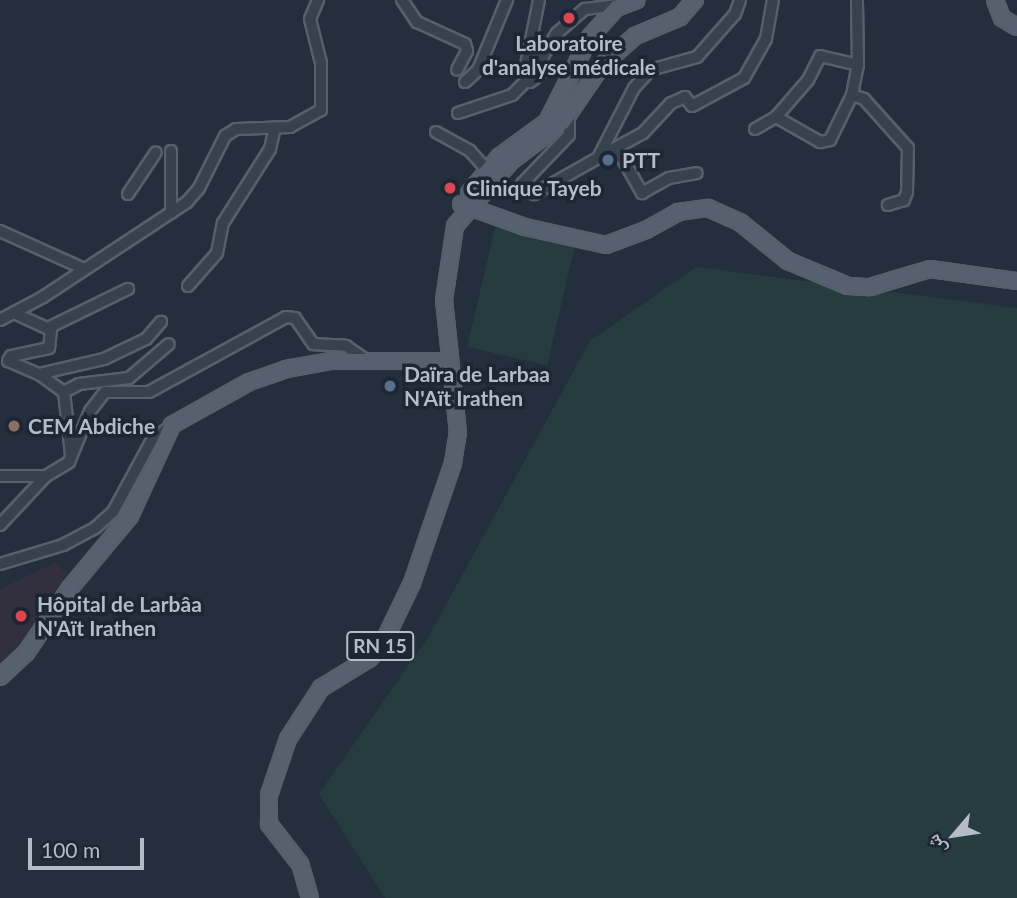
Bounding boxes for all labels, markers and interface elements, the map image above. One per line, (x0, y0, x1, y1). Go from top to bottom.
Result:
marker: Laboratoire d'analyse médicale (559, 8, 579, 28)
place label: Laboratoire d'analyse médicale (482, 30, 656, 80)
place label: PTT (622, 147, 660, 173)
marker: PTT (600, 152, 616, 168)
place label: Clinique Tayeb (466, 175, 602, 201)
marker: Clinique Tayeb (440, 178, 460, 198)
place label: Daïra de Larbaa N'Aït Irathen (404, 361, 550, 411)
marker: Daïra de Larbaa N'Aït Irathen (382, 378, 398, 394)
place label: CEM Abdiche (28, 413, 156, 439)
marker: CEM Abdiche (6, 418, 22, 434)
place label: Hôpital de Larbâa N'Aït Irathen (37, 591, 202, 641)
marker: Hôpital de Larbâa N'Aït Irathen (11, 606, 31, 626)
road number: RN 15 (345, 631, 415, 662)
north arrow (919, 800, 989, 870)
scale bar (32, 824, 147, 868)
text: ش (920, 831, 950, 860)
text: 100 m (41, 837, 100, 862)

